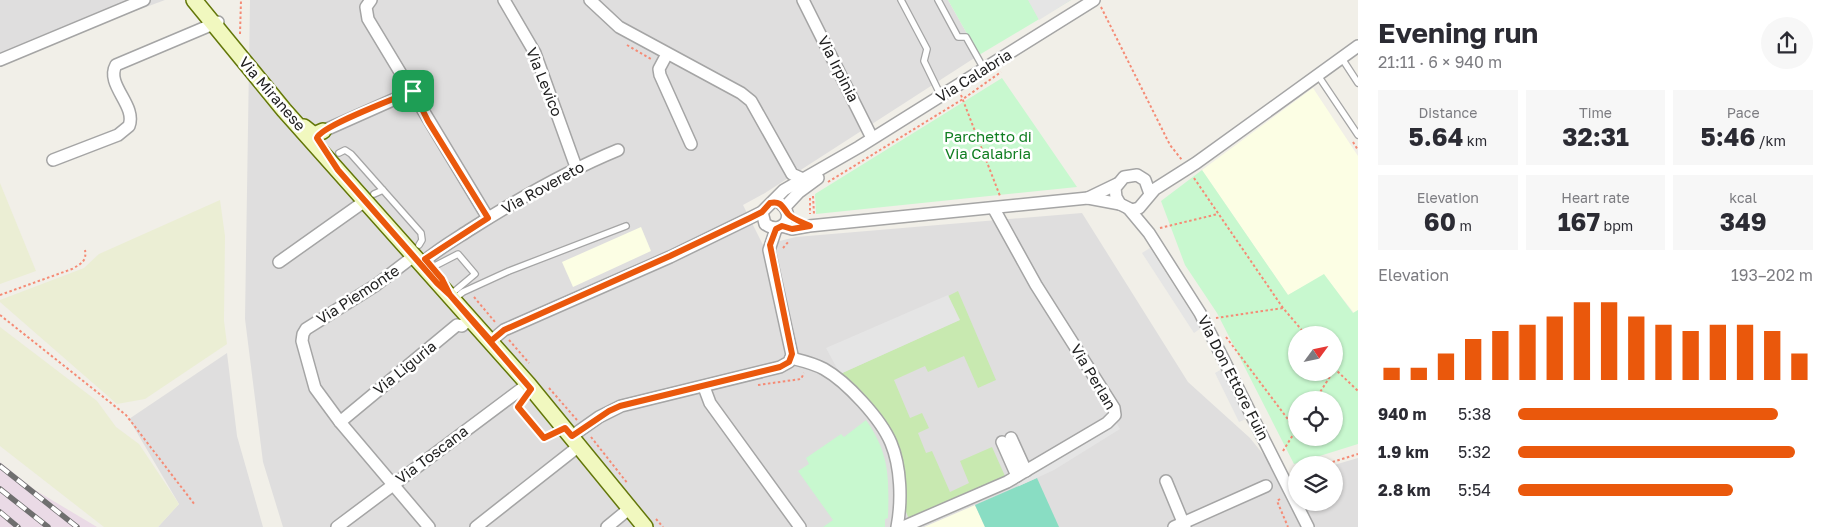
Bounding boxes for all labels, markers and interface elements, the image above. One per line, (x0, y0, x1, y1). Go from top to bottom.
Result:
text: Evening run (1378, 16, 1538, 49)
button: share (1761, 17, 1813, 69)
street label: Via Irpinia (815, 32, 863, 105)
street label: Via Levico (523, 45, 567, 119)
street label: Via Calabria (932, 45, 1015, 106)
text: 21:11 · 6 × 940 m (1378, 52, 1502, 72)
street label: Via Miranese (236, 53, 310, 134)
pin (392, 70, 434, 112)
icon: arrive (399, 77, 427, 105)
text: Distance (1418, 104, 1477, 121)
text: Time (1579, 104, 1612, 121)
text: Pace (1727, 104, 1760, 121)
text: 5.64 (1409, 121, 1463, 152)
text: 32:31 (1562, 121, 1629, 152)
text: 5:46 (1701, 121, 1755, 152)
park label: Parchetto di Via Calabria (944, 127, 1032, 162)
text: km (1463, 132, 1487, 149)
text: /km (1755, 132, 1786, 149)
street label: Via Rovereto (498, 157, 587, 217)
text: Elevation (1417, 189, 1479, 206)
text: Heart rate (1561, 189, 1630, 206)
text: kcal (1729, 189, 1757, 206)
text: 60 (1424, 206, 1456, 237)
text: 167 (1558, 206, 1600, 237)
text: 349 (1720, 206, 1767, 237)
text: m (1456, 217, 1472, 234)
text: bpm (1600, 217, 1633, 234)
street label: Via Piemonte (313, 261, 402, 328)
text: Elevation (1378, 265, 1449, 285)
text: 193–202 m (1731, 265, 1813, 285)
street label: Via Don Ettore Fuin (1195, 312, 1273, 443)
north arrow (1288, 326, 1342, 381)
map controls (1288, 326, 1343, 511)
street label: Via Liguria (369, 336, 439, 398)
street label: Via Perlan (1067, 341, 1120, 412)
button: locate (1288, 391, 1343, 446)
text: 940 m (1378, 404, 1427, 424)
text: 5:38 (1458, 404, 1491, 424)
street label: Via Toscana (392, 421, 471, 487)
text: 1.9 km (1378, 442, 1429, 462)
text: 5:32 (1458, 442, 1491, 462)
button: layers (1288, 456, 1343, 511)
text: 2.8 km (1378, 480, 1430, 500)
text: 5:54 (1458, 480, 1491, 500)

